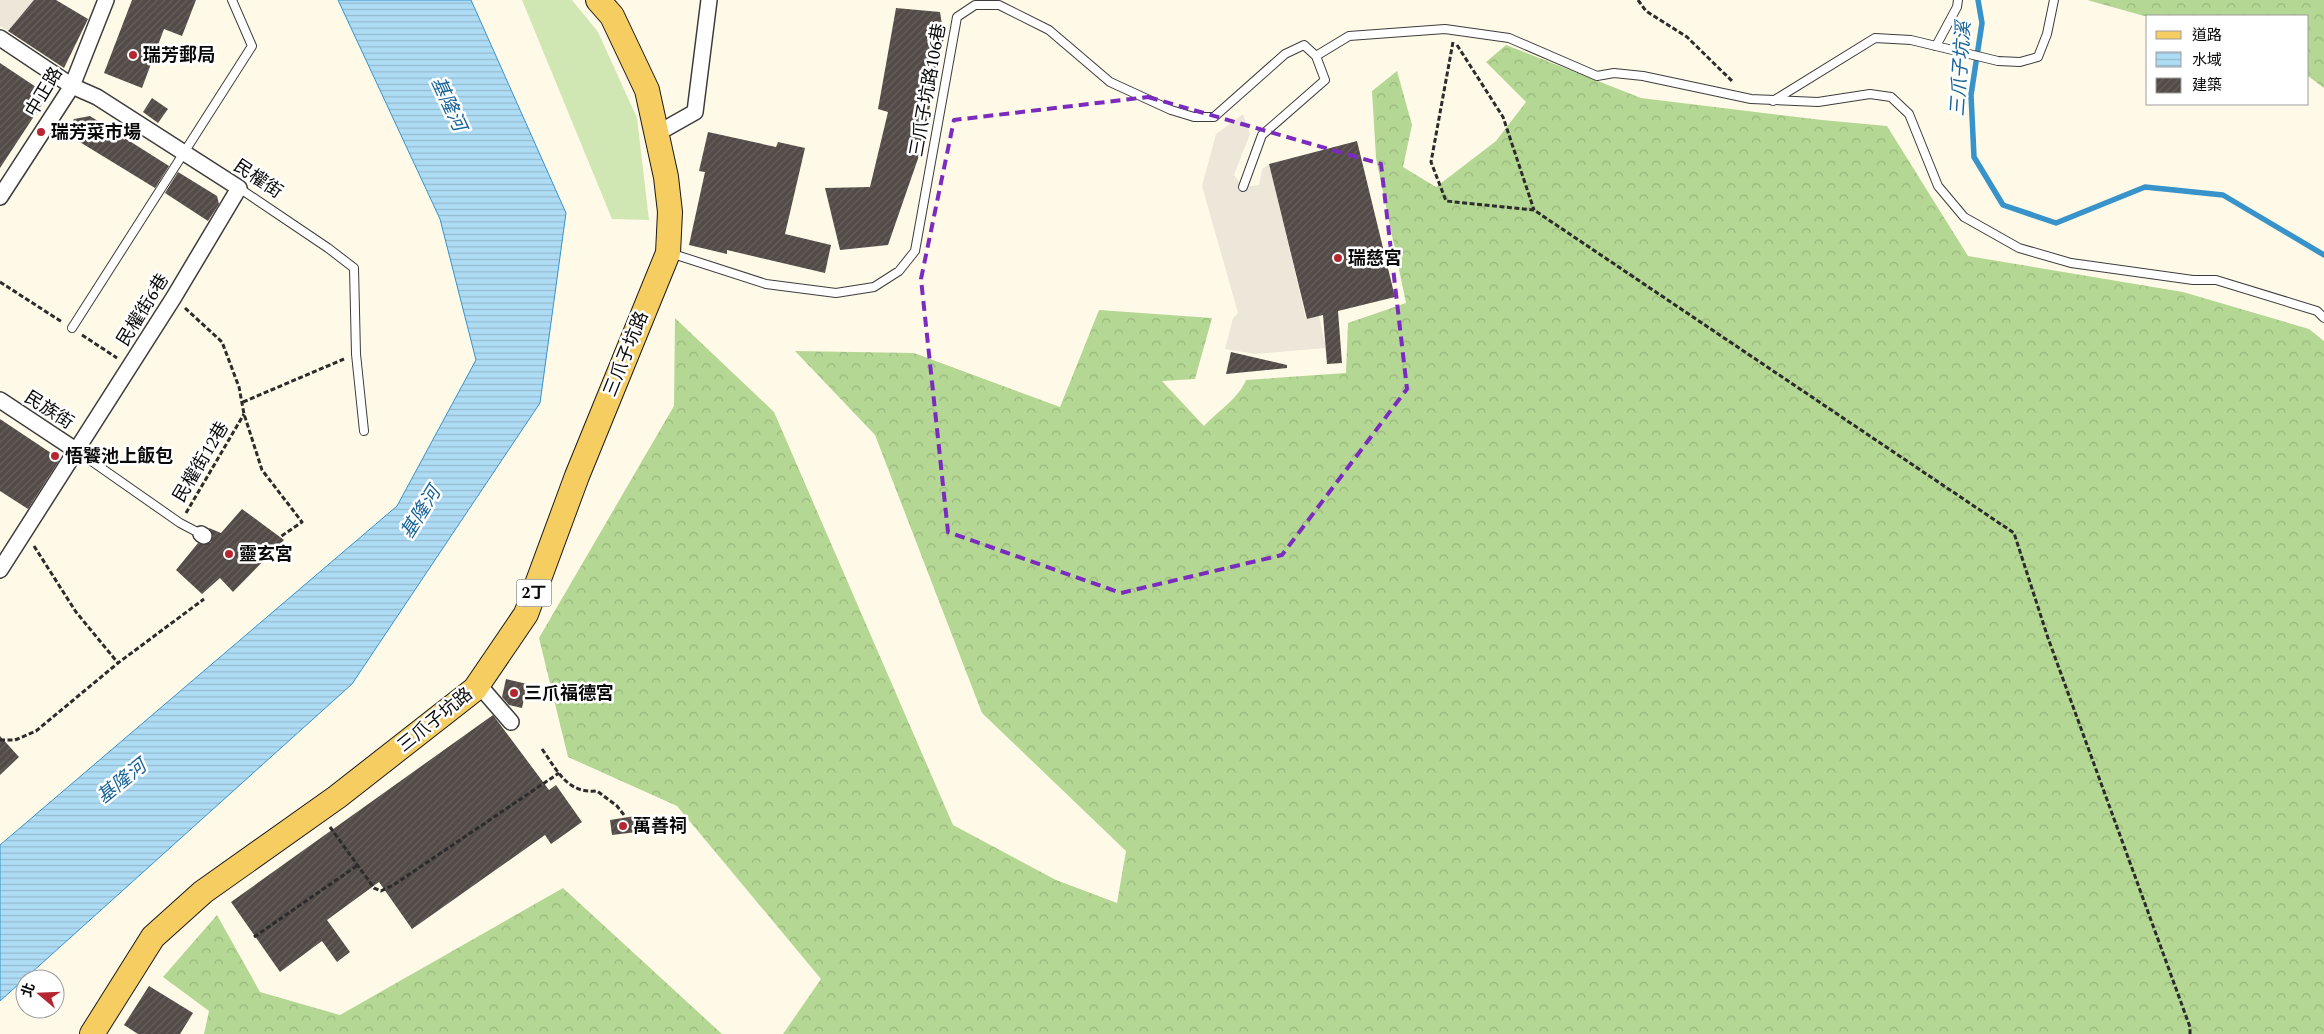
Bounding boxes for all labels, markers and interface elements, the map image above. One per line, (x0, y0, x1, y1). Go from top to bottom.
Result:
legend (2146, 15, 2309, 105)
water label: 三爪子坑溪 (1943, 18, 1979, 117)
street label: 三爪子坑路106巷 (903, 21, 953, 159)
text: 道路 (2192, 24, 2222, 47)
place label: 瑞芳郵局 (143, 42, 215, 69)
marker: 瑞芳郵局 (127, 49, 139, 61)
text: 水域 (2192, 49, 2222, 72)
street label: 中正路 (19, 62, 69, 122)
water label: 基隆河 (423, 72, 475, 140)
text: 建築 (2192, 74, 2222, 97)
place label: 瑞芳菜市場 (51, 119, 141, 146)
marker: 瑞芳菜市場 (35, 126, 47, 138)
street label: 民權街 (228, 153, 288, 205)
place label: 瑞慈宮 (1348, 245, 1402, 272)
marker: 瑞慈宮 (1332, 252, 1344, 264)
street label: 民權街6巷 (110, 269, 176, 351)
street label: 三爪子坑路 (597, 307, 655, 401)
street label: 民族街 (19, 384, 79, 436)
street label: 民權街12巷 (166, 416, 236, 508)
place label: 悟饕池上飯包 (65, 443, 173, 470)
marker: 悟饕池上飯包 (49, 450, 61, 462)
water label: 基隆河 (394, 478, 451, 545)
place label: 靈玄宮 (239, 541, 293, 568)
marker: 靈玄宮 (223, 548, 235, 560)
road number: 2丁 (516, 580, 552, 606)
place label: 三爪福德宮 (524, 680, 614, 707)
street label: 三爪子坑路 (392, 681, 478, 759)
marker: 三爪福德宮 (508, 687, 520, 699)
water label: 基隆河 (91, 750, 156, 811)
place label: 萬善祠 (633, 813, 687, 840)
marker: 萬善祠 (617, 820, 629, 832)
north arrow (15, 969, 65, 1019)
text: 北 (16, 980, 40, 1000)

